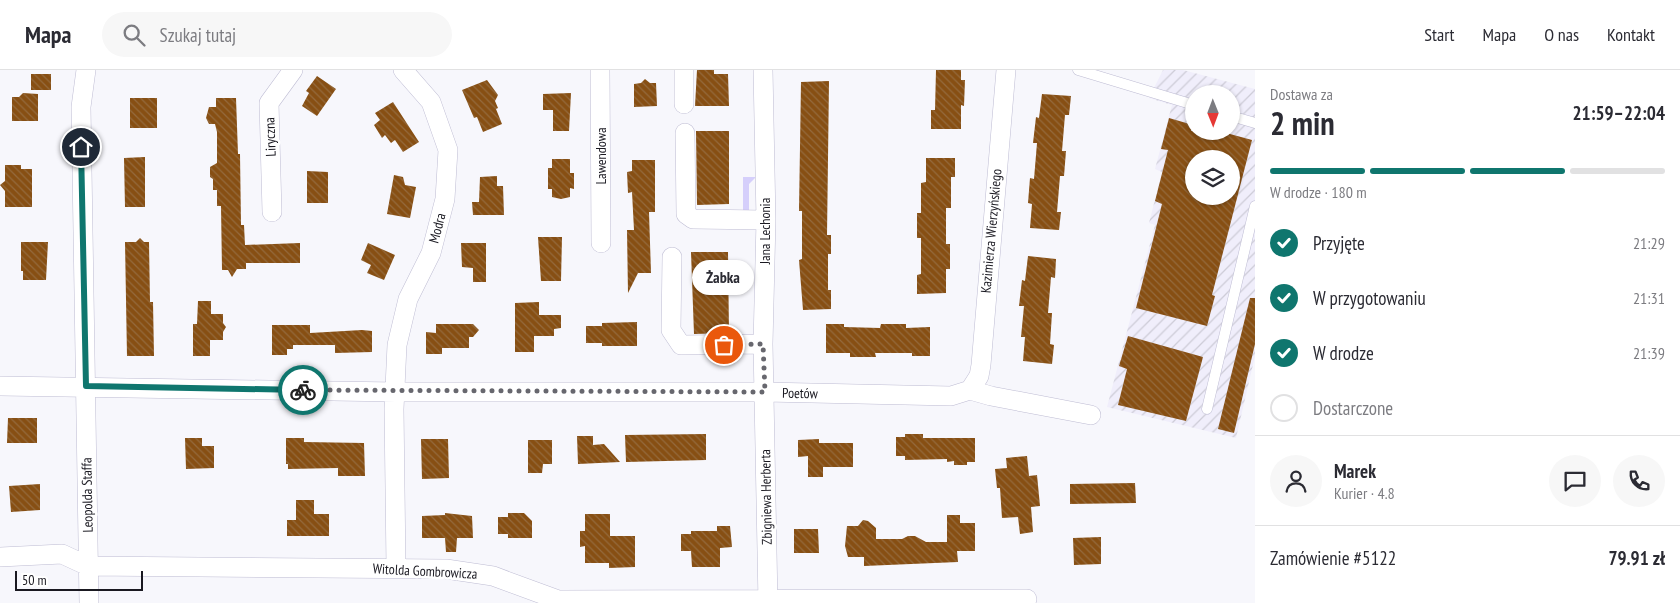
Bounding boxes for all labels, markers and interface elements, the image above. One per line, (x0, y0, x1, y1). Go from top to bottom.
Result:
search box (102, 12, 452, 57)
text: Mapa (25, 19, 72, 50)
icon: search (120, 21, 148, 49)
text: Szukaj tutaj (160, 23, 236, 47)
text: Start (1424, 23, 1454, 46)
text: Mapa (1482, 23, 1516, 46)
text: O nas (1544, 23, 1579, 46)
text: Kontakt (1607, 23, 1655, 46)
text: Dostawa za (1270, 84, 1333, 104)
north arrow (1185, 85, 1240, 140)
map controls (1185, 85, 1240, 205)
text: 21:59–22:04 (1572, 101, 1665, 125)
text: 2 min (1270, 102, 1335, 144)
street label: Liryczna (260, 117, 280, 157)
pin (60, 126, 102, 168)
street label: Lawendowa (592, 127, 610, 185)
icon: home (67, 133, 95, 161)
button: layers (1185, 150, 1240, 205)
street label: Kazimierza Wierzyńskiego (977, 168, 1005, 294)
text: W drodze · 180 m (1270, 182, 1367, 202)
street label: Jana Lechonia (756, 198, 774, 265)
street label: Modra (424, 211, 450, 245)
icon: check (1270, 229, 1298, 257)
text: Przyjęte (1313, 231, 1365, 255)
text: 21:29 (1633, 233, 1665, 253)
callout: Żabka (693, 260, 755, 295)
text: Żabka (706, 267, 740, 287)
icon: check (1270, 284, 1298, 312)
text: W przygotowaniu (1313, 286, 1426, 310)
text: 21:31 (1633, 288, 1665, 308)
pin (703, 324, 745, 366)
icon: bag (710, 331, 738, 359)
icon: check (1270, 339, 1298, 367)
text: W drodze (1313, 341, 1374, 365)
text: 21:39 (1633, 343, 1665, 363)
courier (278, 365, 328, 415)
icon: bike (289, 376, 317, 404)
street label: Poetów (782, 384, 819, 402)
text: Dostarczone (1313, 396, 1393, 420)
street label: Zbigniewa Herberta (756, 449, 776, 545)
button: person (1270, 455, 1322, 507)
button: chat (1549, 455, 1601, 507)
button: phone (1613, 455, 1665, 507)
street label: Leopolda Staffa (77, 457, 97, 533)
text: Marek (1334, 459, 1376, 483)
text: Kurier · 4.8 (1334, 483, 1395, 503)
text: Zamówienie #5122 (1270, 546, 1396, 570)
text: 79.91 zł (1608, 546, 1665, 570)
street label: Witolda Gombrowicza (372, 559, 478, 583)
scale bar (15, 568, 142, 591)
text: 50 m (22, 571, 47, 589)

